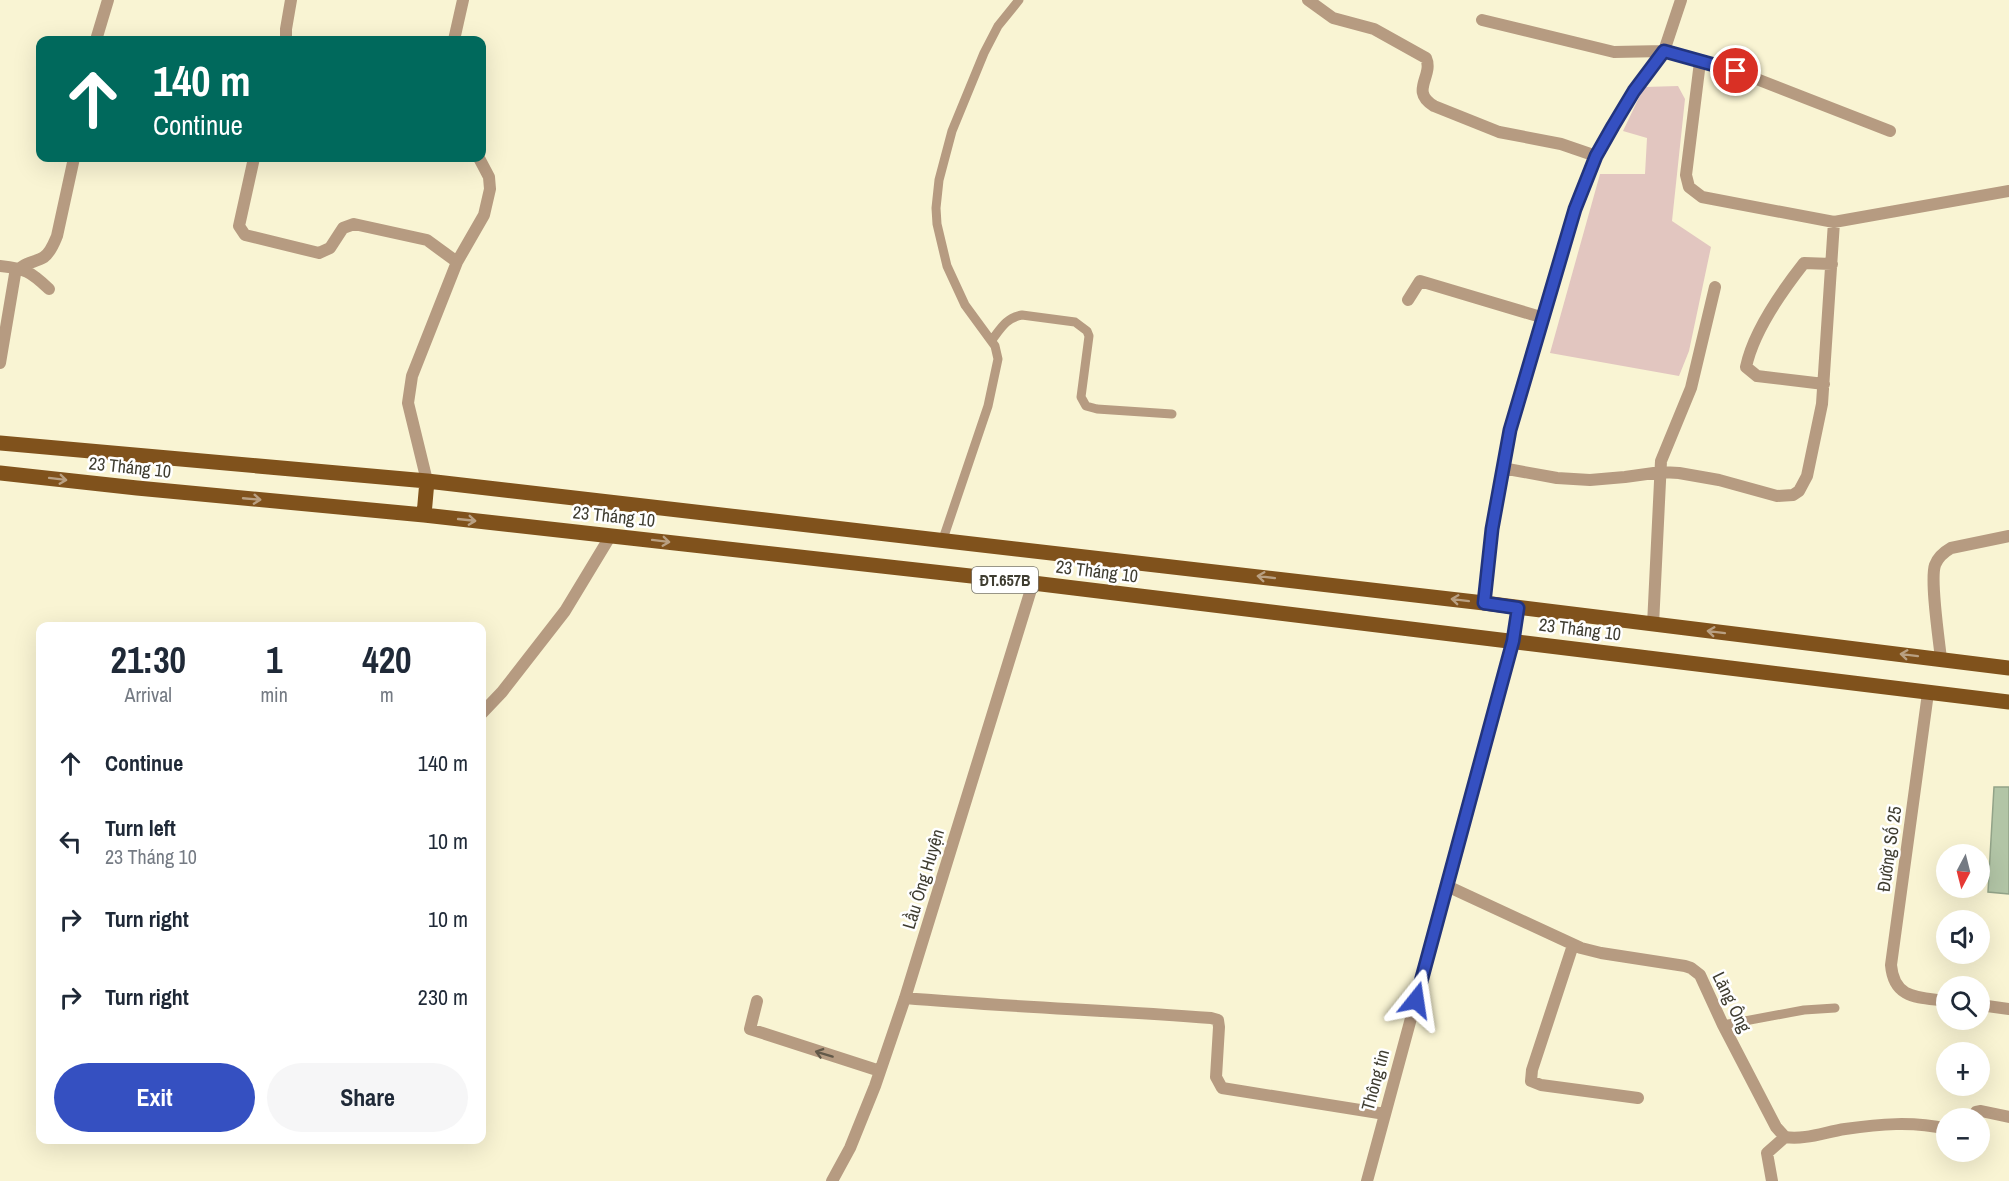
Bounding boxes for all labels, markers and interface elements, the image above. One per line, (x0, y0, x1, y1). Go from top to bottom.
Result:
pin (1710, 45, 1761, 96)
text: 140 m (153, 53, 251, 109)
icon: arrive (1719, 54, 1752, 87)
icon: ahead (54, 60, 132, 138)
text: Continue (153, 107, 243, 143)
street label: 23 Tháng 10 (88, 450, 172, 484)
one-way arrow (48, 474, 68, 485)
one-way arrow (242, 494, 262, 505)
street label: 23 Tháng 10 (572, 499, 656, 533)
one-way arrow (457, 514, 477, 525)
one-way arrow (651, 536, 670, 547)
street label: 23 Tháng 10 (1054, 554, 1140, 588)
road number: ĐT.657B (972, 567, 1038, 593)
one-way arrow (1257, 572, 1276, 583)
one-way arrow (1450, 594, 1470, 605)
street label: 23 Tháng 10 (1537, 612, 1623, 646)
one-way arrow (1706, 627, 1726, 638)
text: 21:30 (110, 636, 186, 684)
text: 1 (266, 636, 282, 684)
text: 420 (362, 636, 412, 684)
one-way arrow (1900, 649, 1920, 660)
text: Arrival (125, 681, 172, 708)
text: min (260, 681, 288, 708)
text: m (380, 681, 394, 708)
icon: ahead (54, 747, 87, 780)
text: Continue (105, 748, 183, 778)
text: 140 m (418, 748, 468, 778)
street label: Đường Số 25 (1871, 805, 1907, 893)
text: Turn left (105, 813, 176, 843)
icon: left (54, 825, 87, 858)
text: 10 m (428, 826, 468, 856)
street label: Lầu Ông Huyện (896, 826, 950, 932)
text: 23 Tháng 10 (105, 843, 197, 870)
north arrow (1936, 844, 1990, 898)
map controls (1936, 844, 1990, 1162)
icon: right (54, 903, 87, 936)
text: Turn right (105, 904, 189, 934)
text: 10 m (428, 904, 468, 934)
button: sound (1936, 910, 1990, 964)
street label: Lăng Ông (1707, 967, 1758, 1037)
position arrow (1384, 968, 1448, 1032)
button: search (1936, 976, 1990, 1030)
icon: right (54, 981, 87, 1014)
text: Turn right (105, 982, 189, 1012)
text: 230 m (418, 982, 468, 1012)
button: + (1936, 1042, 1990, 1096)
street label: Thông tin (1355, 1047, 1395, 1113)
one-way arrow (815, 1048, 834, 1059)
button: Exit (54, 1063, 255, 1132)
button: Share (267, 1063, 468, 1132)
button: − (1936, 1108, 1990, 1162)

